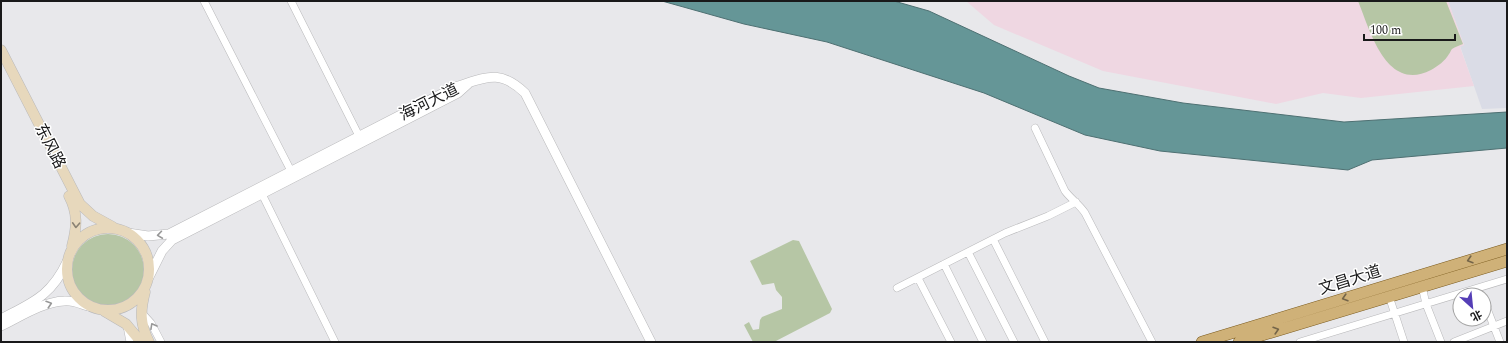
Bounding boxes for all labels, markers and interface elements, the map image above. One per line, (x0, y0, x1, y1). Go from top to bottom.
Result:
scale bar (1364, 16, 1455, 42)
text: 100 m (1370, 21, 1401, 40)
street label: 海河大道 (395, 77, 463, 127)
street label: 东风路 (28, 119, 72, 173)
one-way arrow (71, 222, 80, 228)
one-way arrow (157, 230, 163, 239)
one-way arrow (1466, 255, 1473, 264)
street label: 文昌大道 (1316, 259, 1384, 301)
north arrow (1452, 287, 1492, 327)
one-way arrow (1342, 293, 1349, 302)
one-way arrow (45, 300, 52, 309)
text: 北 (1468, 305, 1485, 326)
one-way arrow (150, 323, 157, 330)
one-way arrow (1272, 326, 1279, 335)

